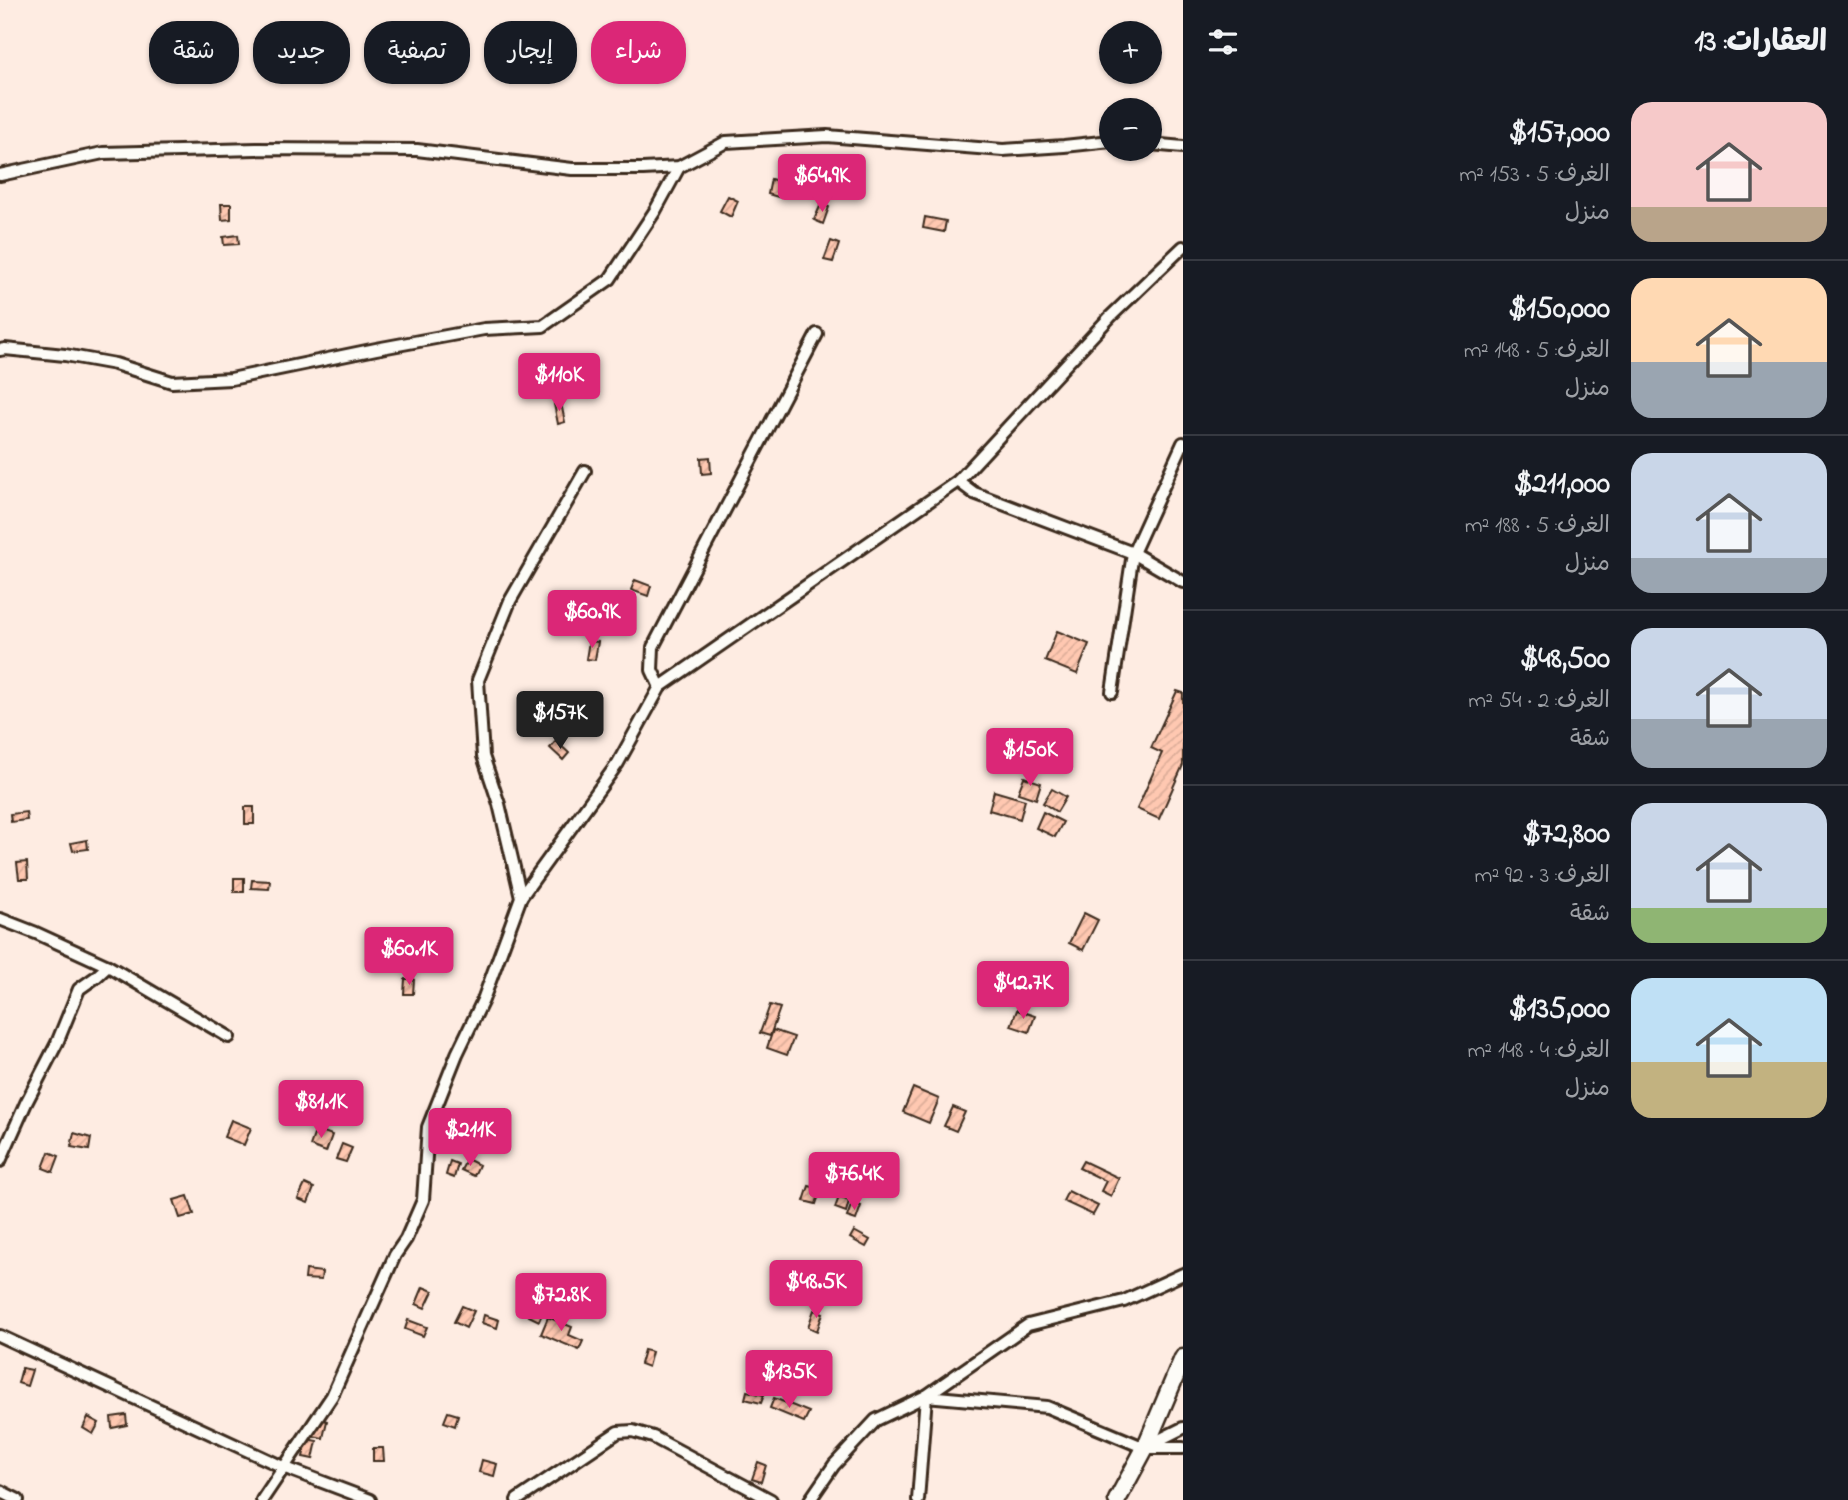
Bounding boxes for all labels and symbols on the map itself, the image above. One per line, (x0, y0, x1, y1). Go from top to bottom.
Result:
pin: $64.9K (765, 154, 879, 214)
pin: $110K (510, 354, 608, 413)
pin: $60.9K (535, 590, 649, 650)
pin: $157K (511, 692, 609, 751)
pin: $150K (981, 728, 1079, 788)
pin: $60.1K (352, 928, 466, 987)
pin: $42.7K (966, 962, 1080, 1021)
pin: $81.1K (264, 1080, 378, 1140)
pin: $211K (421, 1108, 519, 1168)
pin: $76.4K (797, 1152, 911, 1212)
pin: $48.5K (759, 1260, 873, 1320)
pin: $72.8K (504, 1274, 618, 1333)
pin: $135K (740, 1350, 838, 1410)

